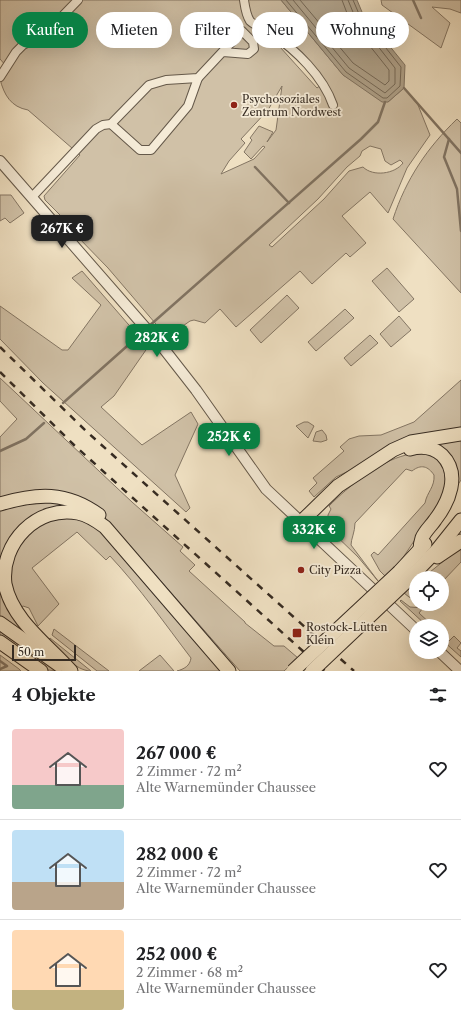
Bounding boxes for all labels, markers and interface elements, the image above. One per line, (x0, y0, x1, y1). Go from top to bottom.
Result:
chip: Kaufen (12, 12, 88, 48)
chip: Mieten (96, 12, 172, 48)
chip: Filter (180, 12, 244, 48)
chip: Neu (252, 12, 308, 48)
chip: Wohnung (316, 12, 409, 48)
place label: Psychosoziales Zentrum Nordwest (242, 92, 341, 119)
marker: Psychosoziales Zentrum Nordwest (229, 100, 239, 110)
pin: 267K € (29, 215, 95, 249)
text: 267K € (40, 220, 84, 236)
pin: 282K € (124, 324, 190, 358)
text: 282K € (135, 329, 179, 345)
pin: 252K € (196, 423, 262, 457)
text: 252K € (207, 428, 251, 444)
pin: 332K € (281, 516, 347, 550)
text: 332K € (292, 521, 336, 537)
place label: City Pizza (309, 563, 361, 577)
marker: City Pizza (296, 565, 306, 575)
map controls (409, 571, 449, 659)
button: locate (409, 571, 449, 611)
button: layers (409, 619, 449, 659)
place label: Rostock-Lütten Klein (306, 620, 387, 647)
marker: Rostock-Lütten Klein (291, 627, 303, 639)
scale bar (12, 643, 76, 662)
text: 50 m (18, 645, 44, 659)
icon: filters (427, 684, 449, 706)
text: 4 Objekte (12, 685, 96, 705)
text: 267 000 € (136, 743, 217, 763)
icon: home (44, 745, 92, 793)
icon: heart (427, 758, 449, 780)
text: 2 Zimmer · 72 m² (136, 763, 242, 779)
text: Alte Warnemünder Chaussee (136, 779, 316, 795)
text: 282 000 € (136, 844, 218, 864)
icon: home (44, 846, 92, 894)
icon: heart (427, 859, 449, 881)
text: 2 Zimmer · 72 m² (136, 864, 242, 880)
text: Alte Warnemünder Chaussee (136, 880, 316, 896)
text: 252 000 € (136, 944, 217, 964)
icon: home (44, 946, 92, 994)
icon: heart (427, 959, 449, 981)
text: 2 Zimmer · 68 m² (136, 964, 243, 980)
text: Alte Warnemünder Chaussee (136, 980, 316, 996)

